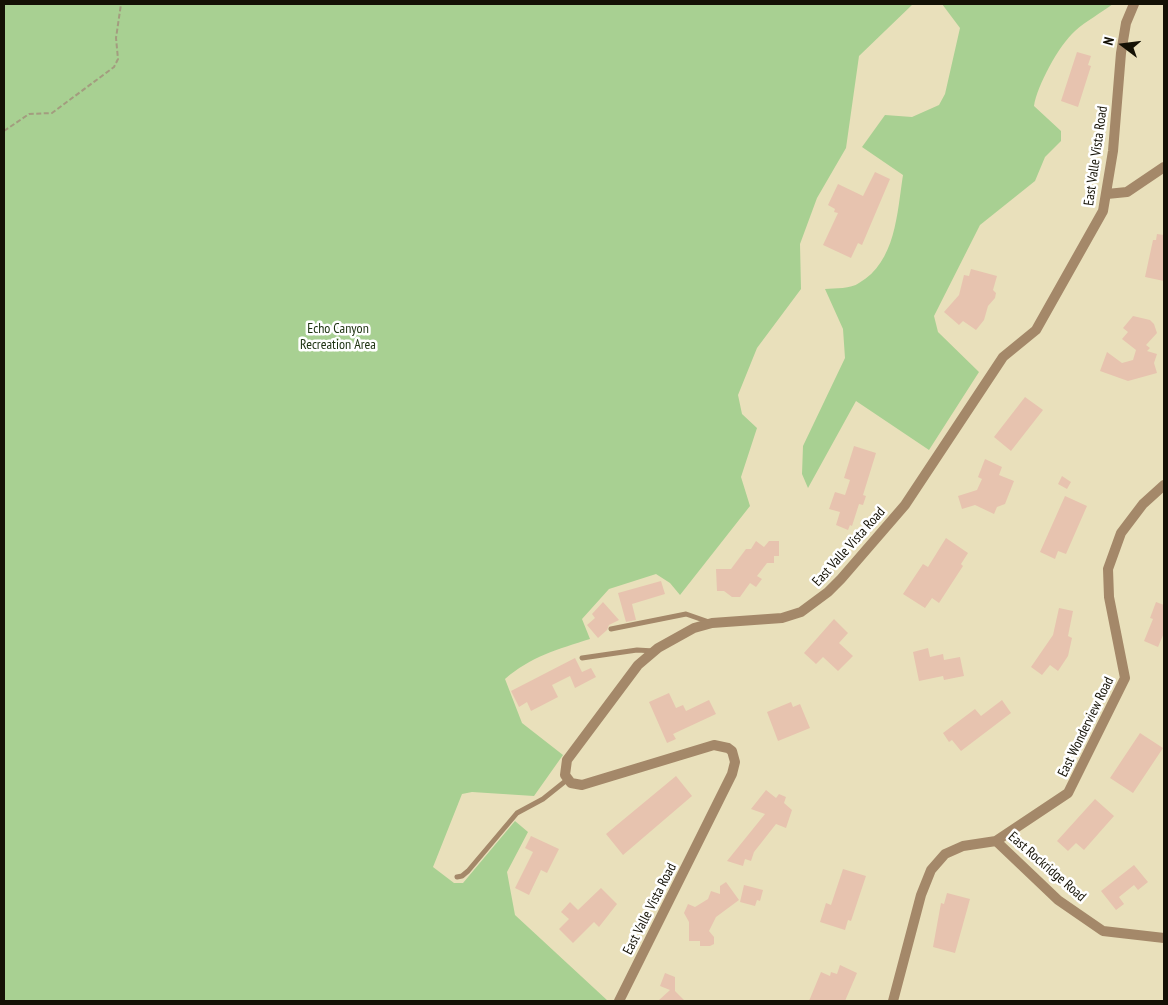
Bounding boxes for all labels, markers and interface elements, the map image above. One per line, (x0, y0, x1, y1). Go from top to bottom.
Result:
north arrow (1098, 20, 1148, 70)
text: N (1099, 35, 1118, 47)
street label: East Valle Vista Road (1081, 105, 1111, 207)
park label: Echo Canyon Recreation Area (300, 321, 376, 354)
street label: East Valle Vista Road (809, 504, 889, 590)
street label: East Wonderview Road (1055, 674, 1117, 780)
street label: East Rockridge Road (1005, 829, 1089, 905)
street label: East Valle Vista Road (620, 860, 680, 958)

